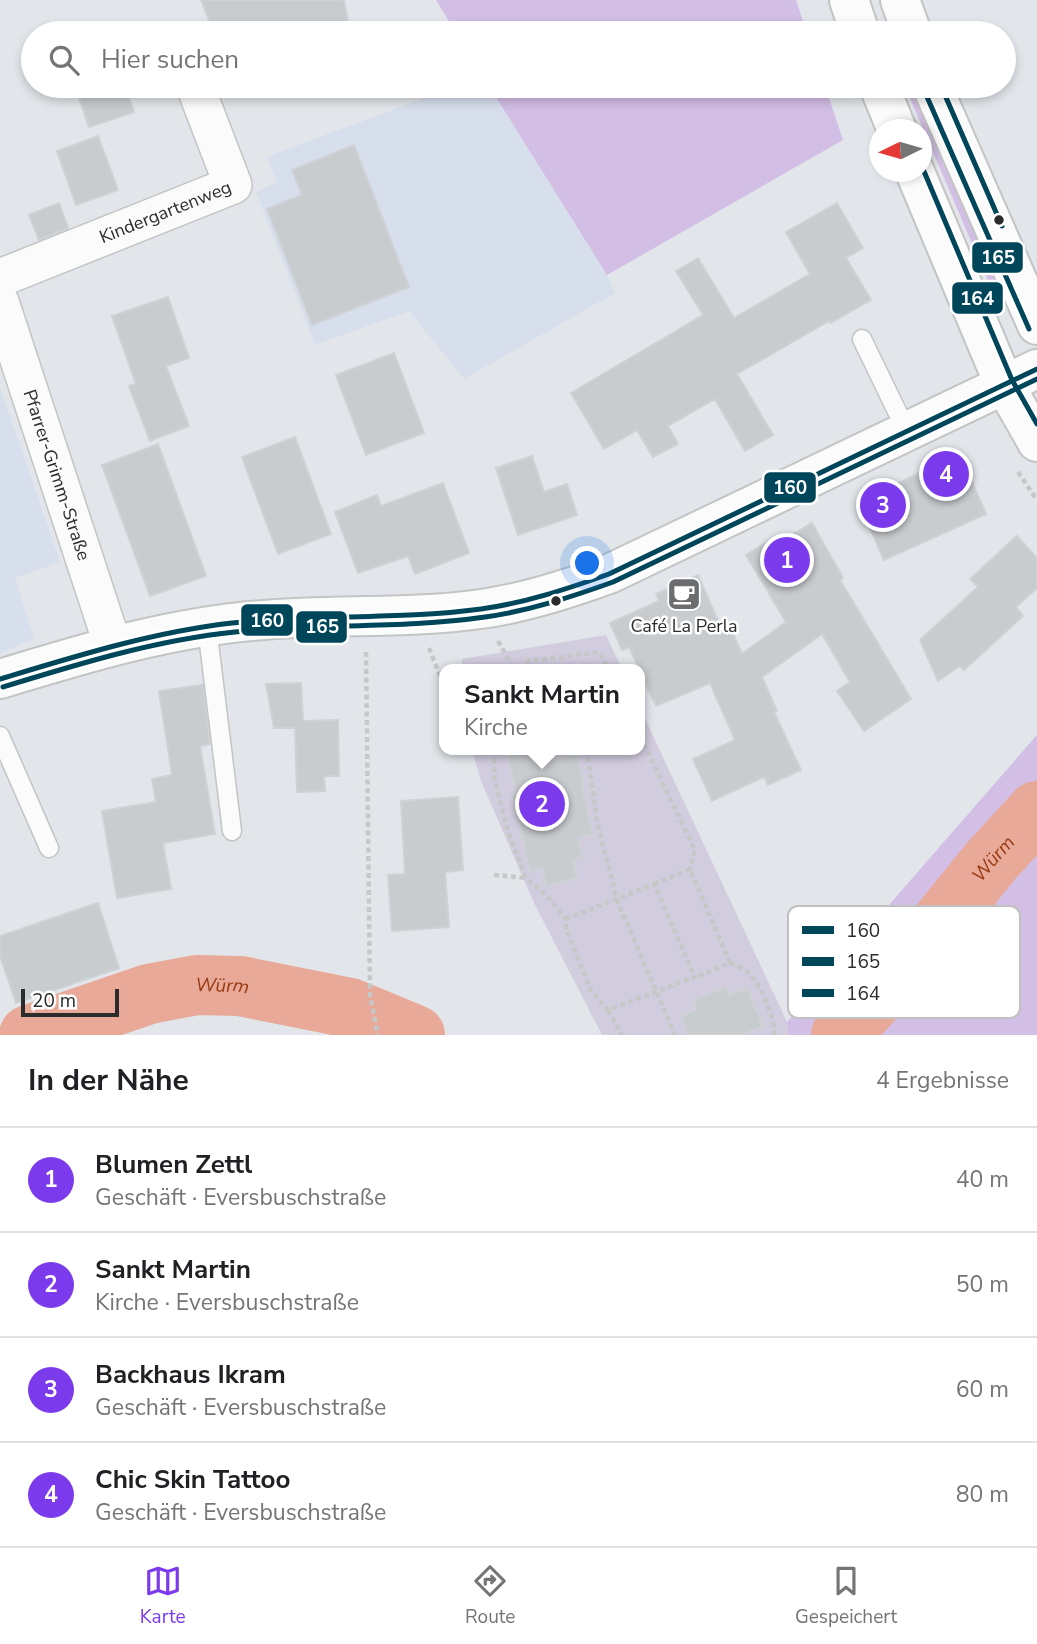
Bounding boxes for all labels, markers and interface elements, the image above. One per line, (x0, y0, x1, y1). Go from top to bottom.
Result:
search box (21, 21, 1016, 98)
icon: search (45, 41, 83, 79)
text: Hier suchen (101, 42, 239, 77)
north arrow (869, 119, 932, 182)
street label: Kindergartenweg (96, 175, 235, 249)
unlabelled marker (992, 213, 1006, 227)
line badge: 165 (971, 241, 1024, 274)
text: 165 (981, 245, 1015, 271)
line badge: 164 (951, 281, 1004, 315)
text: 164 (960, 286, 994, 312)
street label: Pfarrer-Grimm-Straße (18, 386, 96, 564)
pin: 4 (923, 448, 969, 500)
line badge: 160 (763, 471, 817, 504)
text: 160 (773, 475, 807, 501)
pin: 3 (860, 479, 906, 531)
pin: 1 (764, 534, 810, 586)
your location (570, 546, 604, 580)
cafe icon: Café La Perla (665, 575, 703, 613)
unlabelled marker (549, 594, 563, 608)
line badge: 160 (240, 603, 294, 637)
text: 160 (250, 608, 284, 634)
line badge: 165 (295, 610, 348, 644)
text: 165 (305, 614, 339, 640)
place label: Café La Perla (630, 614, 738, 638)
popup (439, 664, 645, 755)
text: Sankt Martin (464, 677, 620, 712)
text: Kirche (464, 712, 528, 743)
pin: 2 (519, 778, 565, 830)
water label: Würm (966, 830, 1021, 888)
legend (788, 906, 1020, 1018)
text: 160 (846, 918, 880, 944)
text: 165 (846, 949, 880, 975)
water label: Würm (195, 972, 252, 1001)
text: 164 (846, 981, 880, 1007)
scale bar (21, 986, 119, 1018)
text: 20 m (32, 988, 76, 1014)
text: In der Nähe (28, 1060, 189, 1101)
text: 4 Ergebnisse (876, 1065, 1009, 1096)
text: Blumen Zettl (95, 1147, 252, 1182)
text: 1 (44, 1164, 58, 1195)
text: 40 m (956, 1164, 1009, 1195)
text: Geschäft · Eversbuschstraße (95, 1182, 386, 1213)
text: Sankt Martin (95, 1252, 251, 1287)
text: 2 (44, 1269, 58, 1300)
text: 50 m (956, 1269, 1009, 1300)
text: Kirche · Eversbuschstraße (95, 1287, 359, 1318)
text: Backhaus Ikram (95, 1357, 286, 1392)
text: 3 (44, 1374, 58, 1405)
text: 60 m (956, 1374, 1009, 1405)
text: Geschäft · Eversbuschstraße (95, 1392, 386, 1423)
text: Chic Skin Tattoo (95, 1462, 290, 1497)
text: 4 (44, 1479, 58, 1510)
text: 80 m (956, 1479, 1009, 1510)
text: Geschäft · Eversbuschstraße (95, 1497, 386, 1528)
tab: Karte (140, 1562, 186, 1630)
tab: Route (465, 1562, 515, 1630)
tab: Gespeichert (795, 1562, 897, 1630)

